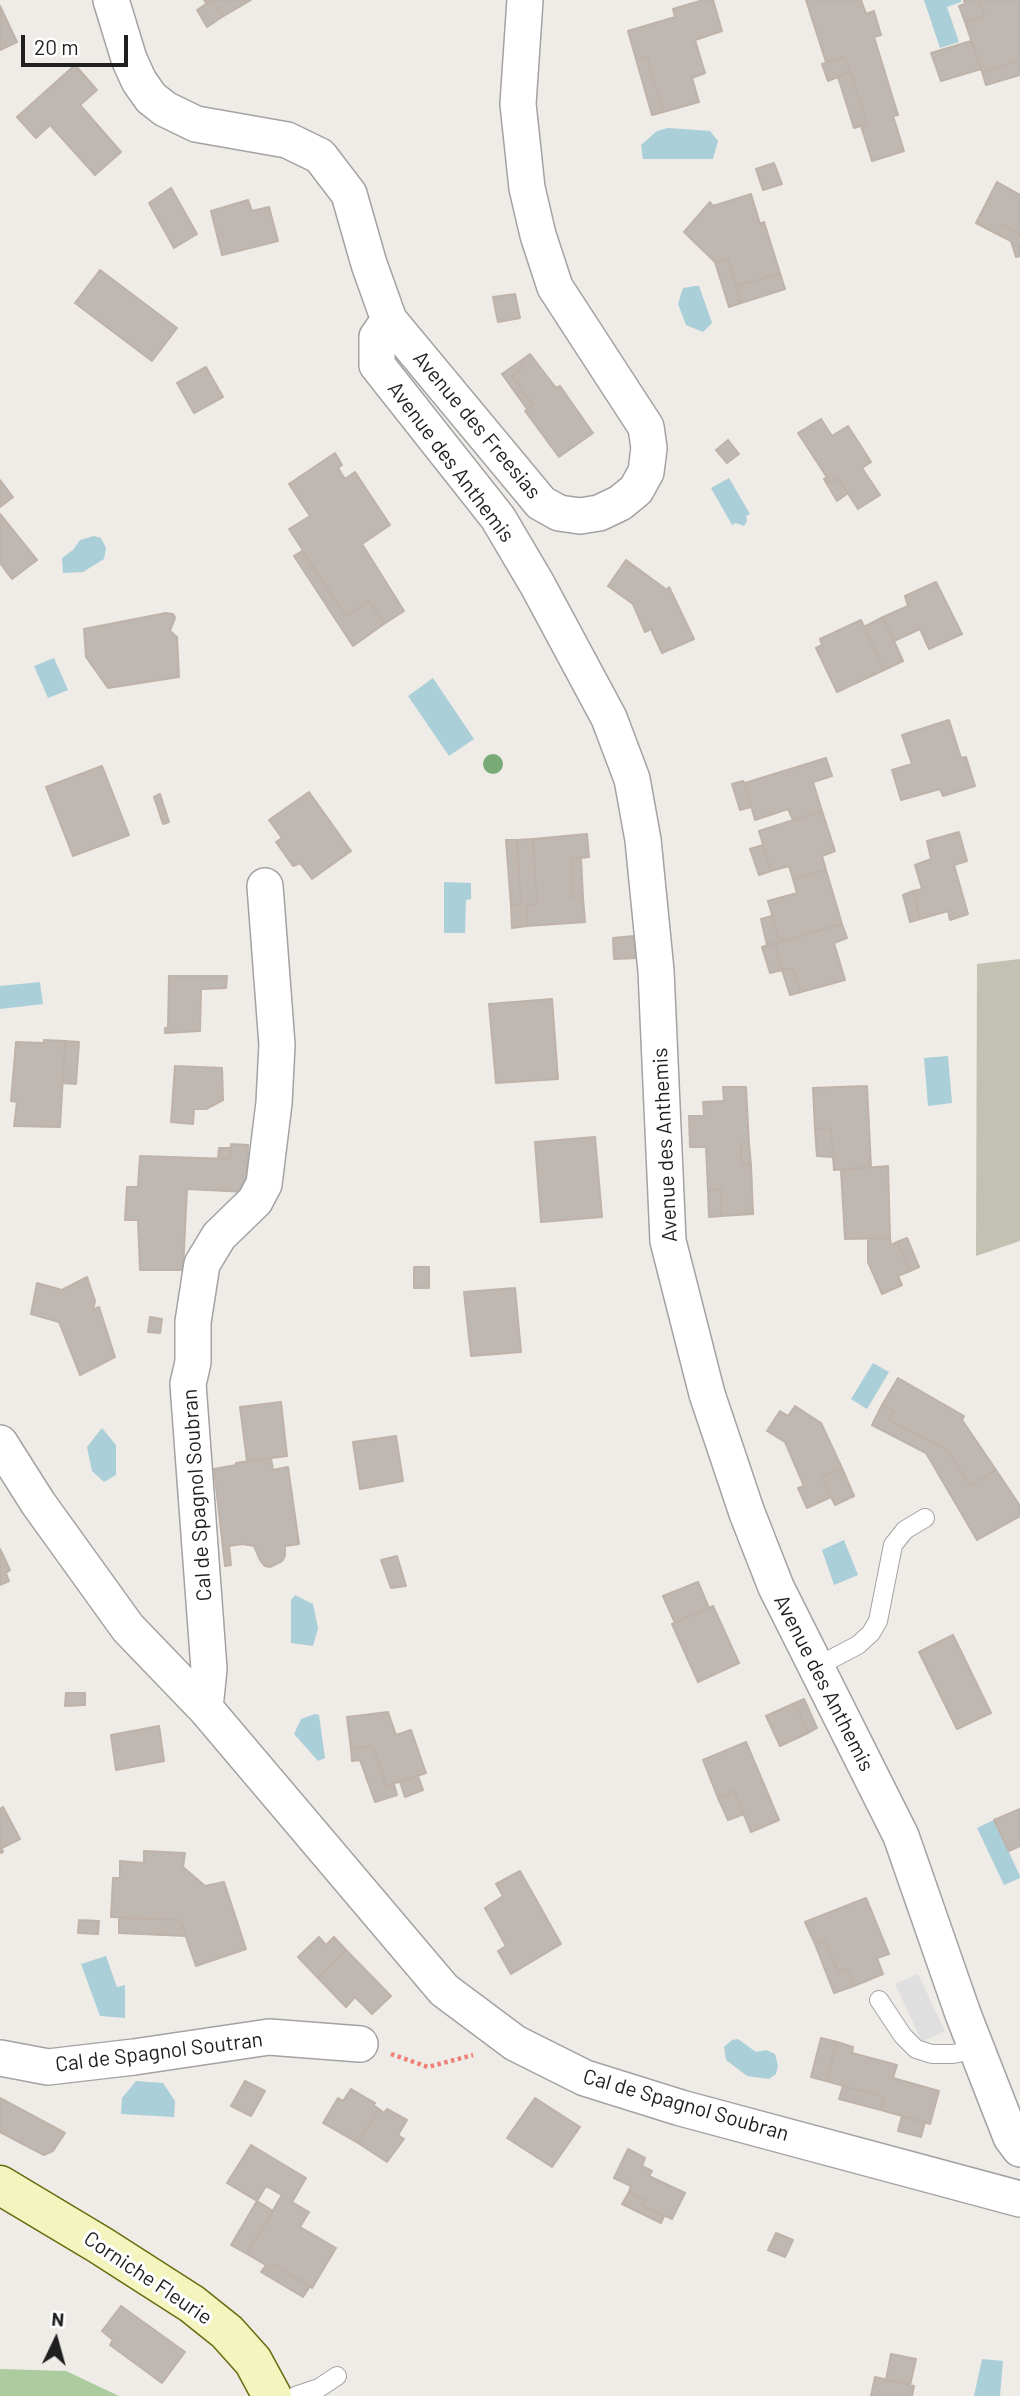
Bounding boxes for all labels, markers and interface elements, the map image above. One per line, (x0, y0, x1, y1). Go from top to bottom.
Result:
scale bar (24, 21, 131, 65)
text: 20 m (34, 34, 79, 59)
street label: Avenue des Freesias (408, 346, 546, 504)
street label: Avenue des Anthemis (382, 377, 520, 547)
street label: Avenue des Anthemis (647, 1047, 683, 1243)
street label: Cal de Spagnol Soubran (177, 1388, 217, 1602)
street label: Avenue des Anthemis (769, 1591, 879, 1775)
street label: Cal de Spagnol Soutran (54, 2027, 264, 2077)
street label: Cal de Spagnol Soubran (580, 2064, 792, 2146)
street label: Corniche Fleurie (79, 2226, 217, 2330)
north arrow (21, 2305, 91, 2375)
text: N (51, 2307, 65, 2331)

